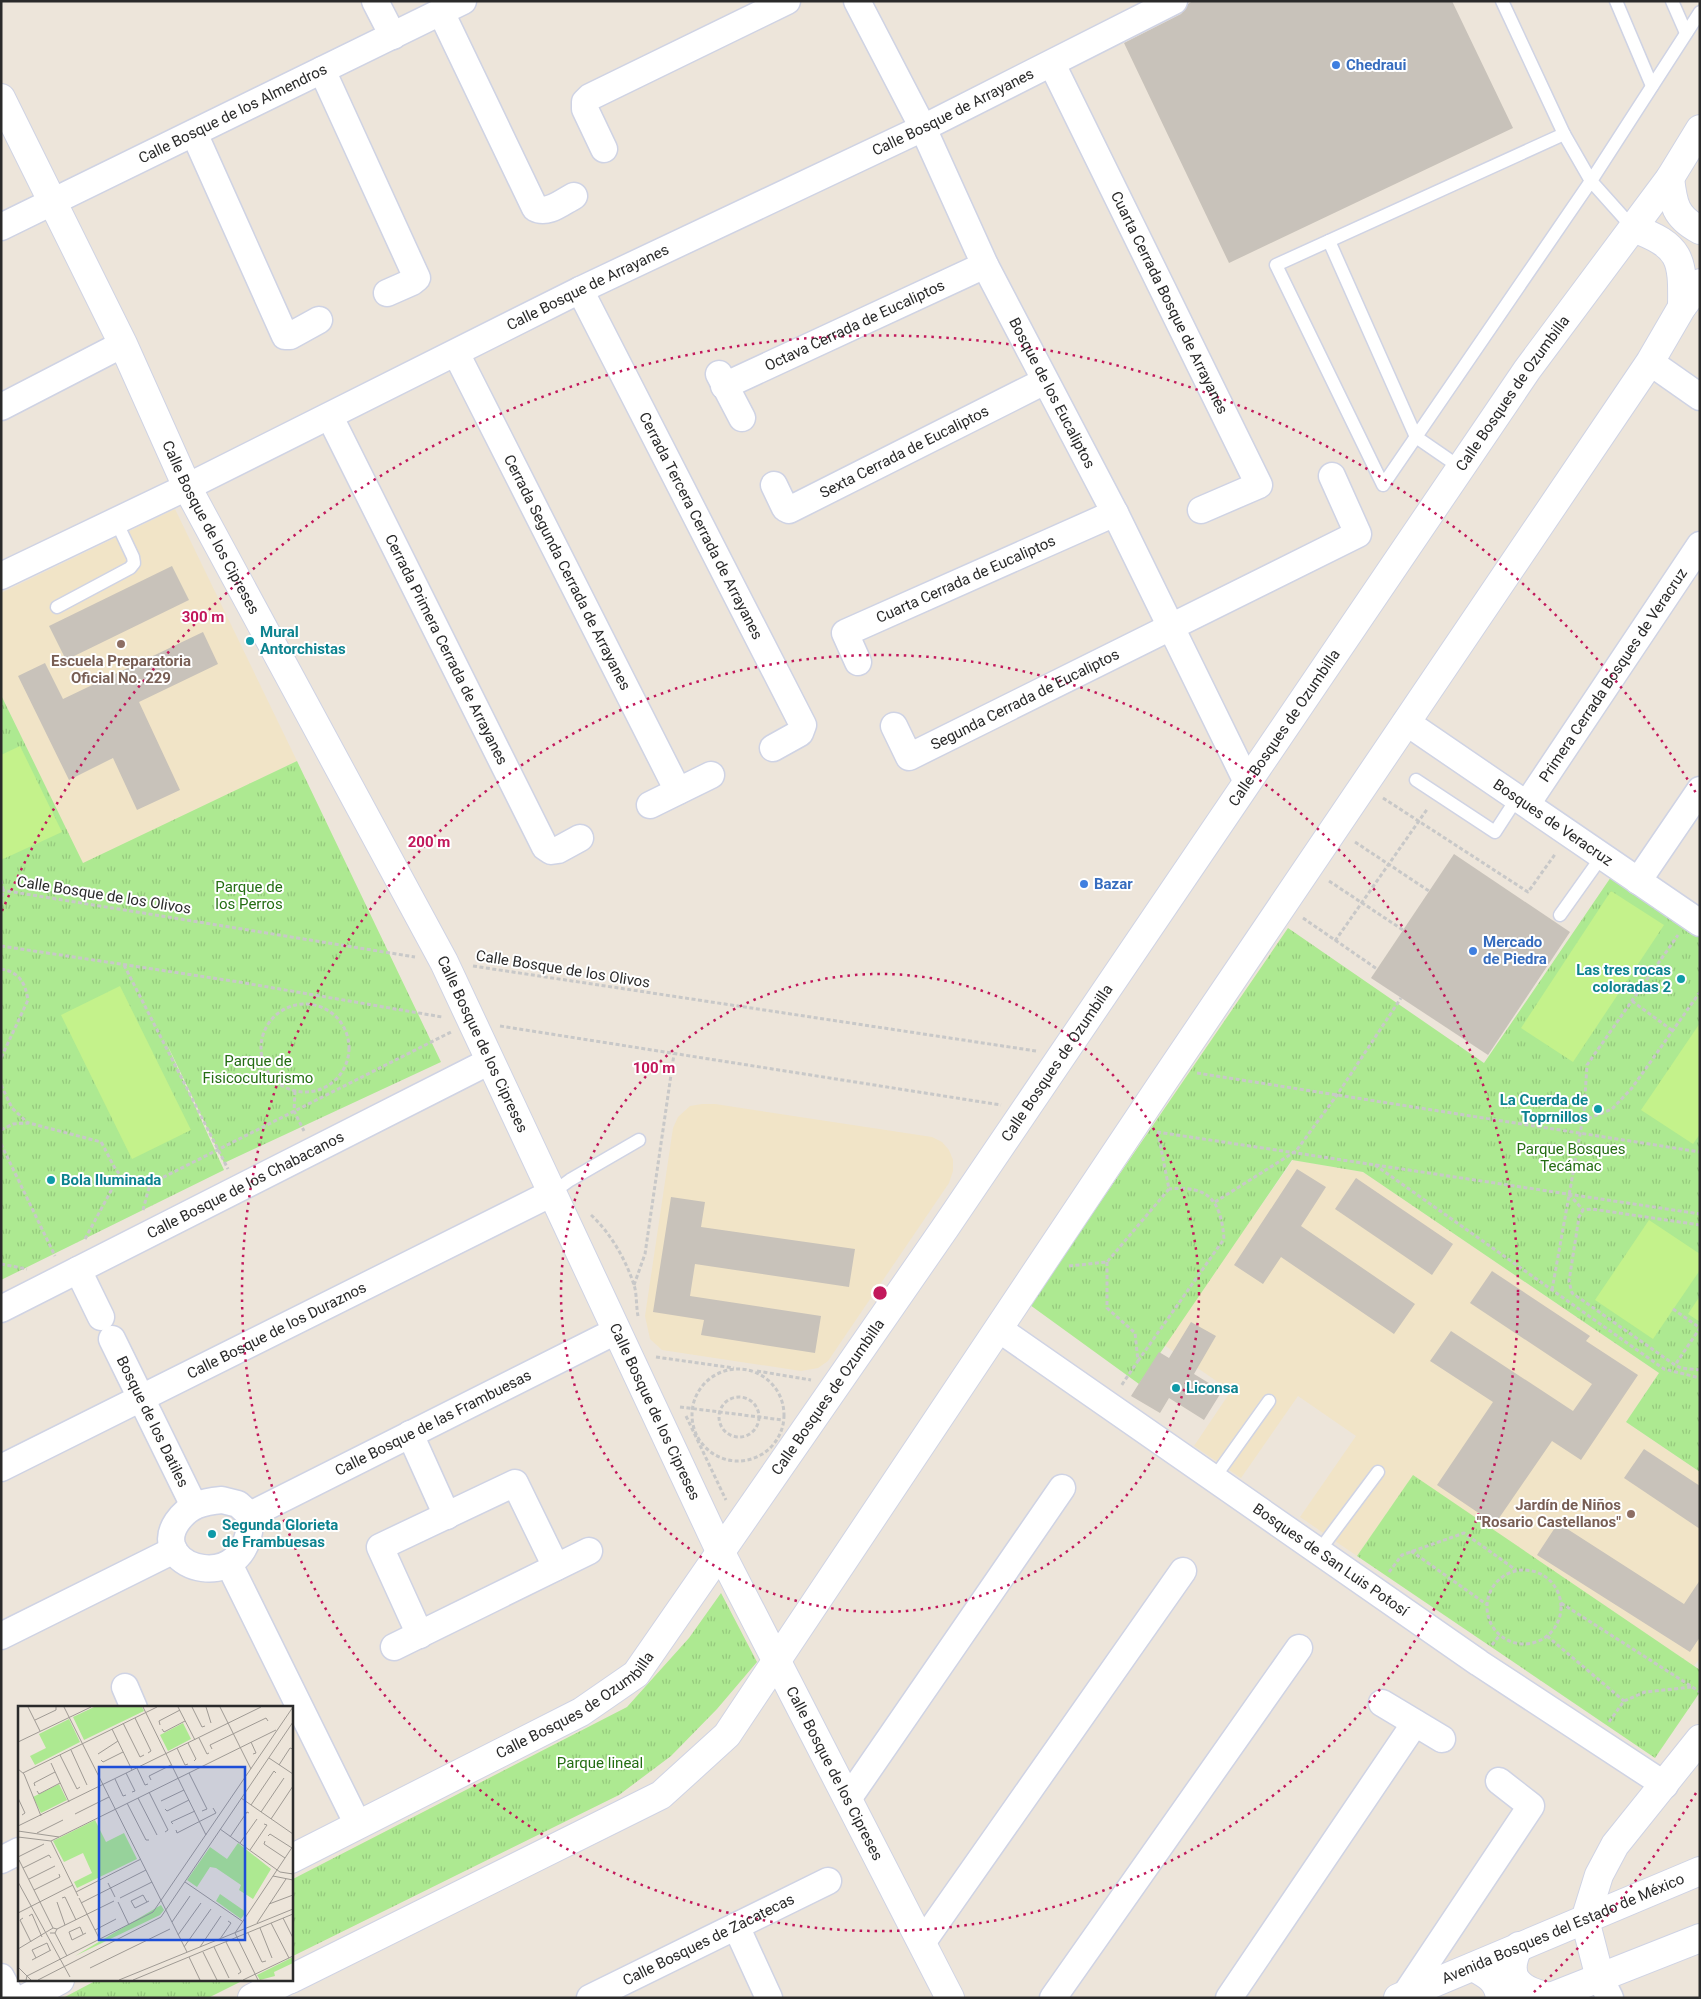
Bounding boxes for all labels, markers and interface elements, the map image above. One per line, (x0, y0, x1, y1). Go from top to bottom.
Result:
place label: Chedraui (1346, 56, 1406, 74)
marker: Chedraui (1330, 59, 1342, 71)
street label: Calle Bosque de los Almendros (136, 60, 330, 167)
street label: Calle Bosque de Arrayanes (869, 64, 1037, 160)
street label: Cuarta Cerrada Bosque de Arrayanes (1107, 188, 1232, 417)
street label: Calle Bosque de Arrayanes (504, 240, 672, 334)
street label: Octava Cerrada de Eucaliptos (762, 276, 947, 375)
street label: Calle Bosques de Ozumbilla (1452, 312, 1573, 475)
street label: Bosque de los Eucaliptos (1005, 315, 1099, 471)
street label: Sexta Cerrada de Eucaliptos (817, 402, 992, 502)
street label: Cerrada Tercera Cerrada de Arrayanes (635, 409, 767, 642)
street label: Calle Bosque de los Cipreses (158, 438, 263, 617)
street label: Cerrada Segunda Cerrada de Arrayanes (500, 452, 634, 693)
street label: Cerrada Primera Cerrada de Arrayanes (381, 531, 511, 768)
street label: Cuarta Cerrada de Eucaliptos (873, 532, 1058, 627)
street label: Primera Cerrada Bosques de Veracruz (1535, 565, 1691, 785)
text: 300 m (182, 608, 224, 626)
place label: Mural Antorchistas (260, 623, 346, 658)
marker: Mural Antorchistas (244, 635, 256, 647)
marker: Escuela Preparatoria Oficial No. 229 (115, 638, 127, 650)
street label: Segunda Cerrada de Eucaliptos (928, 645, 1122, 754)
street label: Calle Bosques de Ozumbilla (1225, 646, 1344, 810)
place label: Escuela Preparatoria Oficial No. 229 (51, 652, 191, 687)
street label: Bosques de Veracruz (1490, 775, 1616, 870)
text: 200 m (408, 833, 450, 851)
street label: Calle Bosque de los Olivos (16, 872, 192, 918)
place label: Bazar (1094, 875, 1133, 893)
park label: Parque de los Perros (215, 878, 283, 913)
marker: Bazar (1078, 878, 1090, 890)
place label: Mercado de Piedra (1483, 933, 1547, 968)
marker: Mercado de Piedra (1467, 945, 1479, 957)
street label: Calle Bosque de los Olivos (475, 946, 651, 992)
street label: Calle Bosque de los Cipreses (433, 952, 532, 1135)
place label: Las tres rocas coloradas 2 (1576, 961, 1671, 996)
marker: Las tres rocas coloradas 2 (1675, 973, 1687, 985)
street label: Calle Bosques de Ozumbilla (997, 981, 1117, 1145)
park label: Parque de Fisicoculturismo (203, 1052, 313, 1087)
text: 100 m (633, 1059, 675, 1077)
place label: La Cuerda de Toprnillos (1500, 1091, 1588, 1126)
marker: La Cuerda de Toprnillos (1592, 1103, 1604, 1115)
street label: Calle Bosque de los Chabacanos (144, 1128, 347, 1243)
park label: Parque Bosques Tecámac (1516, 1140, 1626, 1175)
place label: Bola Iluminada (61, 1171, 161, 1189)
marker: Bola Iluminada (45, 1174, 57, 1186)
street label: Calle Bosque de los Duraznos (184, 1278, 369, 1383)
centre of rings (871, 1284, 889, 1302)
street label: Calle Bosques de Ozumbilla (768, 1315, 888, 1478)
street label: Calle Bosque de los Cipreses (606, 1320, 704, 1503)
street label: Bosque de los Datiles (113, 1353, 192, 1490)
street label: Calle Bosque de las Frambuesas (332, 1366, 534, 1480)
place label: Liconsa (1186, 1379, 1239, 1397)
marker: Liconsa (1170, 1382, 1182, 1394)
place label: Jardín de Niños "Rosario Castellanos" (1477, 1496, 1621, 1531)
street label: Bosques de San Luis Potosí (1249, 1499, 1413, 1621)
marker: Jardín de Niños "Rosario Castellanos" (1625, 1508, 1637, 1520)
place label: Segunda Glorieta de Frambuesas (222, 1516, 338, 1551)
marker: Segunda Glorieta de Frambuesas (206, 1528, 218, 1540)
street label: Calle Bosques de Ozumbilla (493, 1648, 658, 1763)
street label: Calle Bosque de los Cipreses (782, 1683, 887, 1864)
inset map (18, 1706, 292, 1982)
park label: Parque lineal (557, 1754, 643, 1772)
street label: Avenida Bosques del Estado de México (1439, 1870, 1687, 1988)
street label: Calle Bosques de Zacatecas (620, 1890, 797, 1990)

